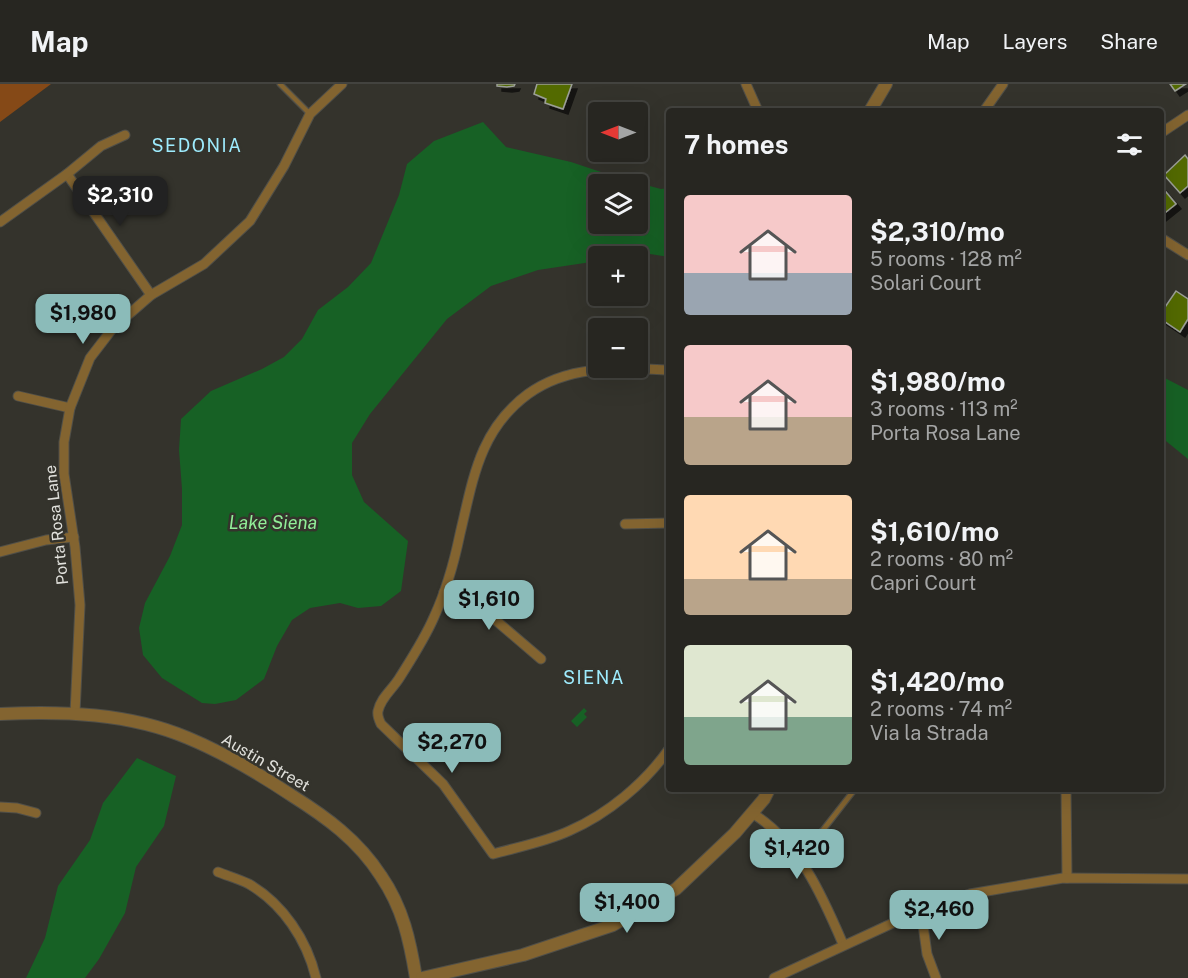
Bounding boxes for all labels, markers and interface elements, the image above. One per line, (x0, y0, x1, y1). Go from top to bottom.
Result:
text: Map (30, 25, 89, 58)
text: Map (927, 29, 970, 54)
text: Layers (1003, 29, 1067, 54)
text: Share (1100, 29, 1158, 54)
north arrow (588, 102, 648, 162)
map controls (588, 102, 648, 378)
icon: filters (1113, 128, 1146, 161)
text: 7 homes (684, 129, 788, 160)
district label: SEDONIA (152, 135, 242, 156)
button: layers (588, 174, 648, 234)
pin: $2,310 (71, 176, 169, 227)
text: $2,310 (87, 183, 153, 207)
text: $2,310/mo (870, 216, 1005, 247)
icon: home (732, 219, 804, 291)
button: + (588, 246, 648, 306)
text: 5 rooms · 128 m² (870, 247, 1022, 271)
text: Solari Court (870, 271, 981, 295)
pin: $1,980 (34, 294, 132, 345)
text: $1,980 (49, 301, 117, 325)
button: − (588, 318, 648, 378)
text: $1,980/mo (870, 366, 1005, 397)
icon: home (732, 369, 804, 441)
text: 3 rooms · 113 m² (870, 397, 1018, 421)
text: Porta Rosa Lane (870, 421, 1021, 445)
street label: Porta Rosa Lane (41, 464, 72, 586)
water label: Lake Siena (229, 512, 317, 533)
text: $1,610/mo (870, 516, 999, 547)
icon: home (732, 519, 804, 591)
text: 2 rooms · 80 m² (870, 547, 1013, 571)
text: Capri Court (870, 571, 976, 595)
pin: $1,610 (440, 580, 538, 631)
text: $1,610 (458, 587, 520, 611)
text: $1,420/mo (870, 666, 1004, 697)
district label: SIENA (563, 667, 625, 688)
icon: home (732, 669, 804, 741)
text: 2 rooms · 74 m² (870, 697, 1012, 721)
text: Via la Strada (870, 721, 989, 745)
pin: $2,270 (403, 723, 501, 774)
street label: Austin Street (218, 730, 313, 795)
text: $2,270 (417, 730, 487, 754)
pin: $1,420 (748, 829, 846, 880)
text: $1,420 (764, 836, 830, 860)
pin: $1,400 (578, 883, 676, 934)
text: $1,400 (594, 890, 660, 914)
pin: $2,460 (890, 890, 988, 941)
text: $2,460 (904, 897, 974, 921)

